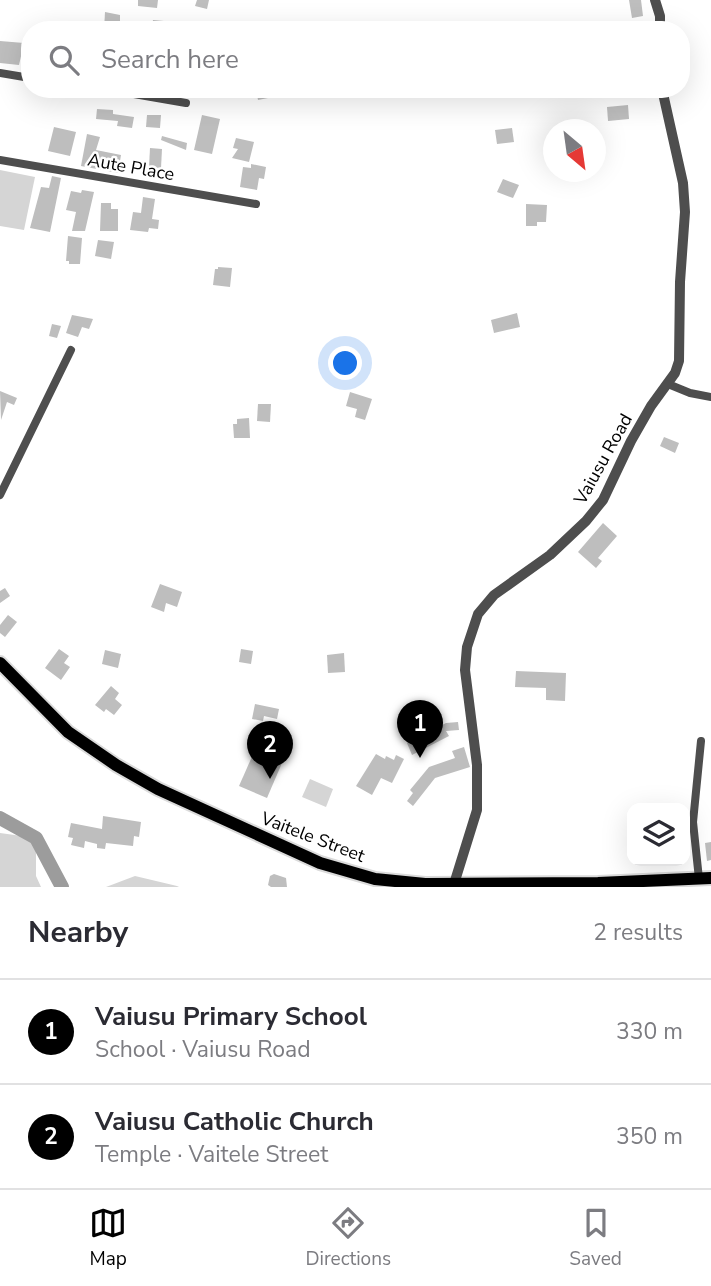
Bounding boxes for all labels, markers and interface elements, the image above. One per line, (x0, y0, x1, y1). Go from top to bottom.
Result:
search box (21, 21, 690, 98)
icon: search (45, 41, 83, 79)
text: Search here (101, 42, 239, 77)
north arrow (543, 119, 606, 182)
street label: Aute Place (86, 148, 176, 186)
your location (328, 346, 362, 380)
street label: Vaiusu Road (568, 409, 638, 510)
pin: 1 (397, 700, 443, 758)
pin: 2 (247, 721, 293, 779)
map controls (627, 803, 690, 866)
button: layers (627, 803, 690, 866)
street label: Vaitele Street (257, 806, 369, 868)
text: Nearby (28, 912, 128, 953)
text: 2 results (593, 917, 683, 948)
text: Vaiusu Primary School (95, 999, 367, 1034)
text: 1 (44, 1016, 58, 1047)
text: 330 m (616, 1016, 683, 1047)
text: School · Vaiusu Road (95, 1034, 311, 1065)
text: Vaiusu Catholic Church (95, 1104, 374, 1139)
text: 2 (44, 1121, 58, 1152)
text: 350 m (616, 1121, 683, 1152)
text: Temple · Vaitele Street (95, 1139, 328, 1170)
tab: Map (89, 1204, 127, 1272)
tab: Directions (305, 1204, 391, 1272)
tab: Saved (569, 1204, 622, 1272)

